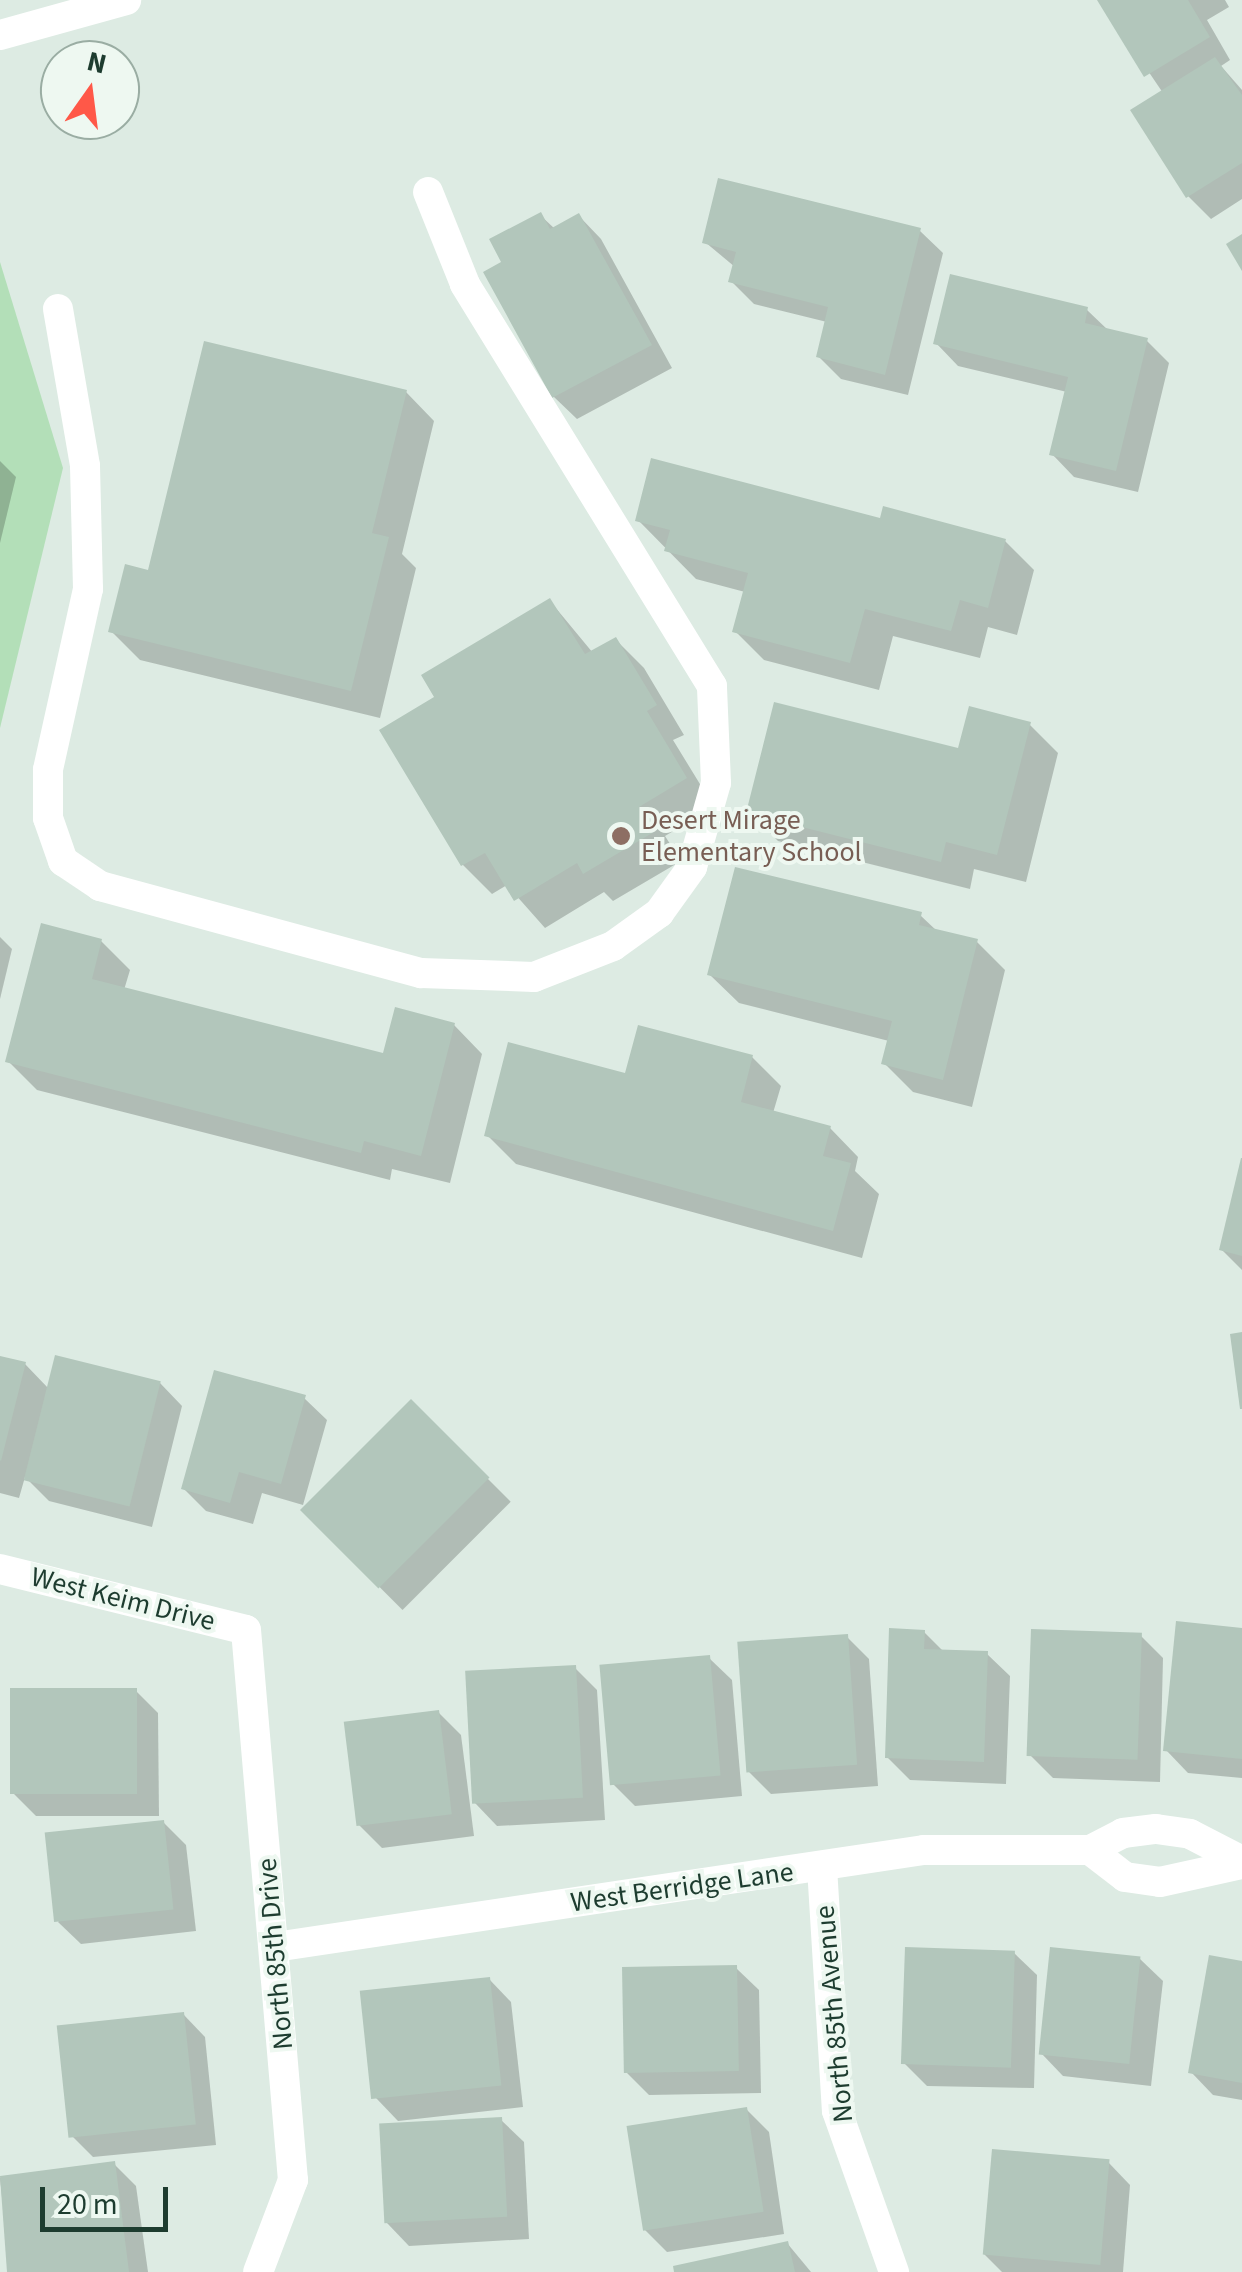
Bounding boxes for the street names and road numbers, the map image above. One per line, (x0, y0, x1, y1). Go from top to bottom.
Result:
street label: West Keim Drive (28, 1560, 218, 1638)
street label: West Berridge Lane (569, 1855, 795, 1919)
street label: North 85th Drive (250, 1857, 300, 2051)
street label: North 85th Avenue (808, 1904, 860, 2124)

